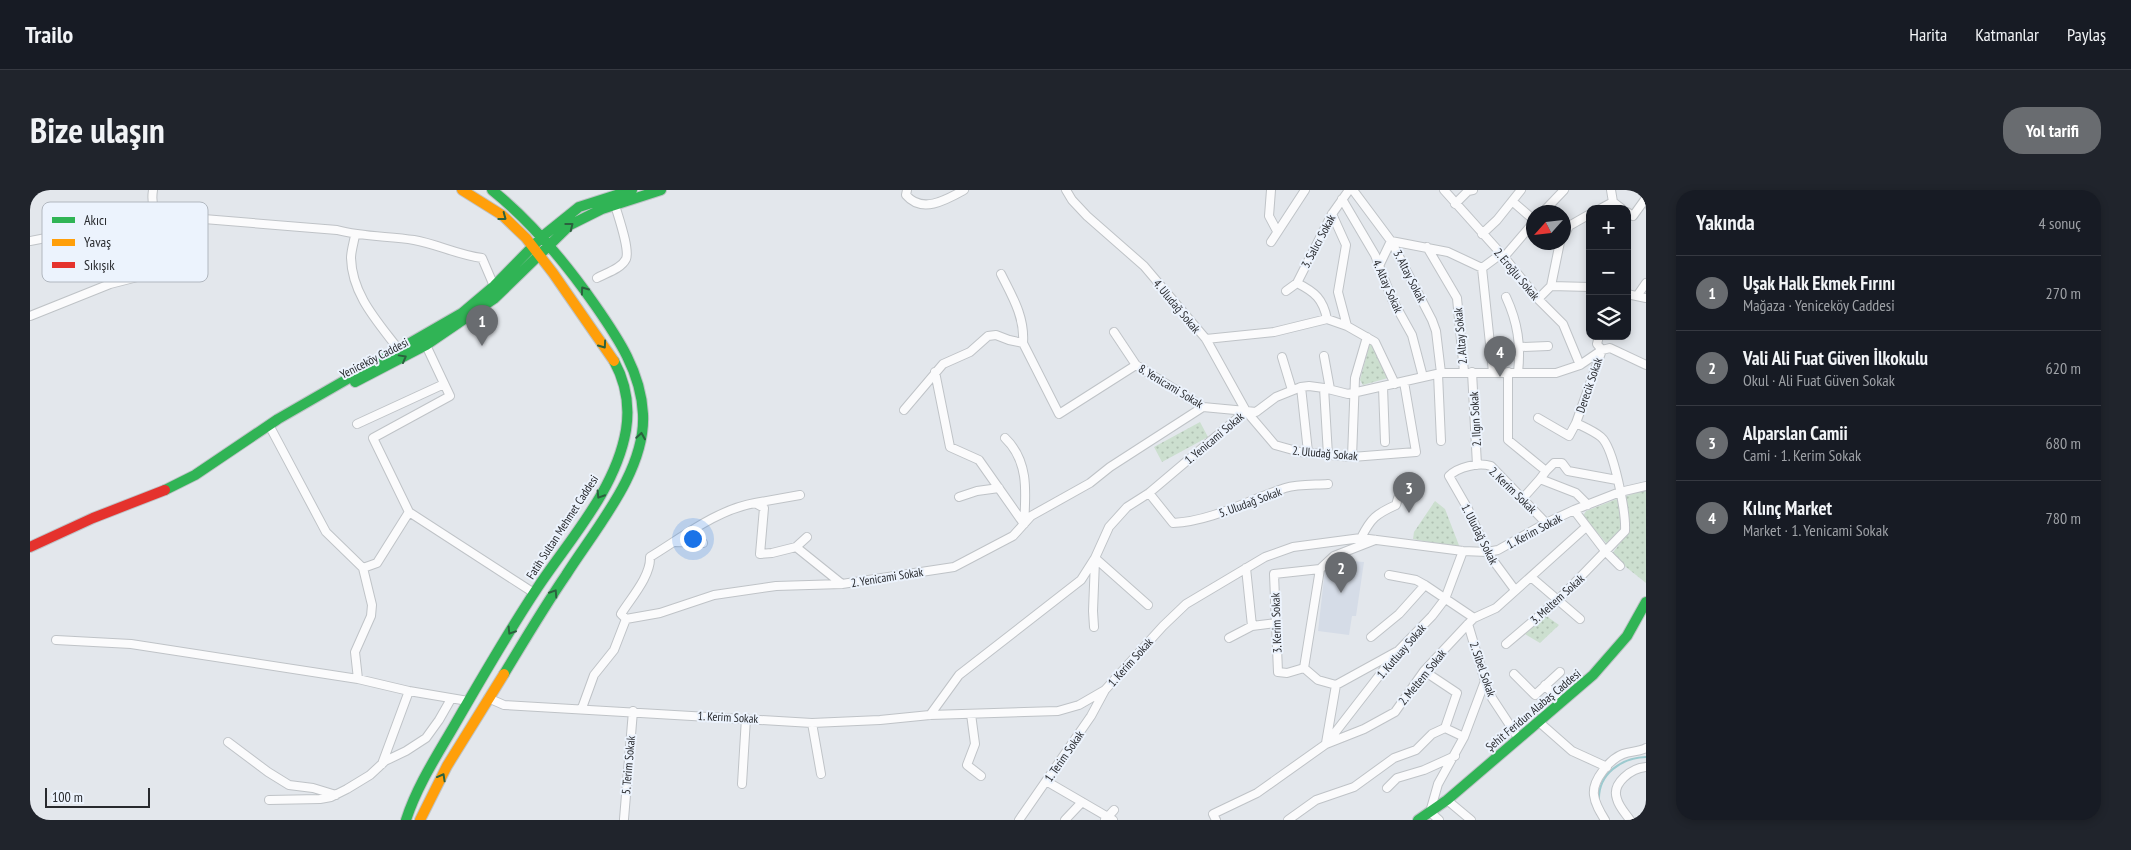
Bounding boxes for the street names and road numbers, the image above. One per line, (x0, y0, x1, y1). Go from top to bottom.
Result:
street label: 3. Salıcı Sokak (1298, 211, 1339, 270)
street label: 2. Eroğlu Sokak (1491, 245, 1543, 303)
street label: 3. Altay Sokak (1390, 247, 1430, 305)
street label: 4. Altay Sokak (1370, 257, 1407, 315)
street label: 4. Uludağ Sokak (1150, 276, 1204, 336)
street label: 2. Altay Sokak (1450, 307, 1470, 365)
street label: Yeniceköy Caddesi (337, 334, 411, 382)
street label: Derecik Sokak (1573, 355, 1606, 415)
street label: 8. Yenicami Sokak (1136, 361, 1206, 411)
street label: 2. Ilgın Sokak (1466, 391, 1484, 447)
street label: 1. Yenicami Sokak (1181, 409, 1247, 467)
street label: 2. Uludağ Sokak (1292, 443, 1359, 463)
street label: 2. Kerim Sokak (1486, 464, 1540, 517)
street label: Fatih Sultan Mehmet Caddesi (523, 472, 601, 582)
street label: 5. Uludağ Sokak (1217, 484, 1284, 520)
street label: 1. Uludağ Sokak (1458, 501, 1502, 567)
street label: 1. Kerim Sokak (1504, 510, 1564, 552)
street label: 2. Yenicami Sokak (850, 564, 925, 590)
street label: 3. Meltem Sokak (1527, 571, 1587, 627)
street label: 3. Kerim Sokak (1267, 592, 1285, 653)
street label: 1. Kutluay Sokak (1373, 620, 1429, 681)
street label: 1. Kerim Sokak (1104, 634, 1156, 689)
street label: 2. Sibel Sokak (1467, 640, 1499, 699)
street label: 2. Meltem Sokak (1395, 646, 1449, 708)
street label: Şehit Feridun Alabaş Caddesi (1482, 666, 1584, 754)
street label: 1. Kerim Sokak (697, 708, 759, 726)
street label: 1. Terim Sokak (1041, 727, 1087, 784)
street label: 5. Terim Sokak (618, 735, 638, 795)

